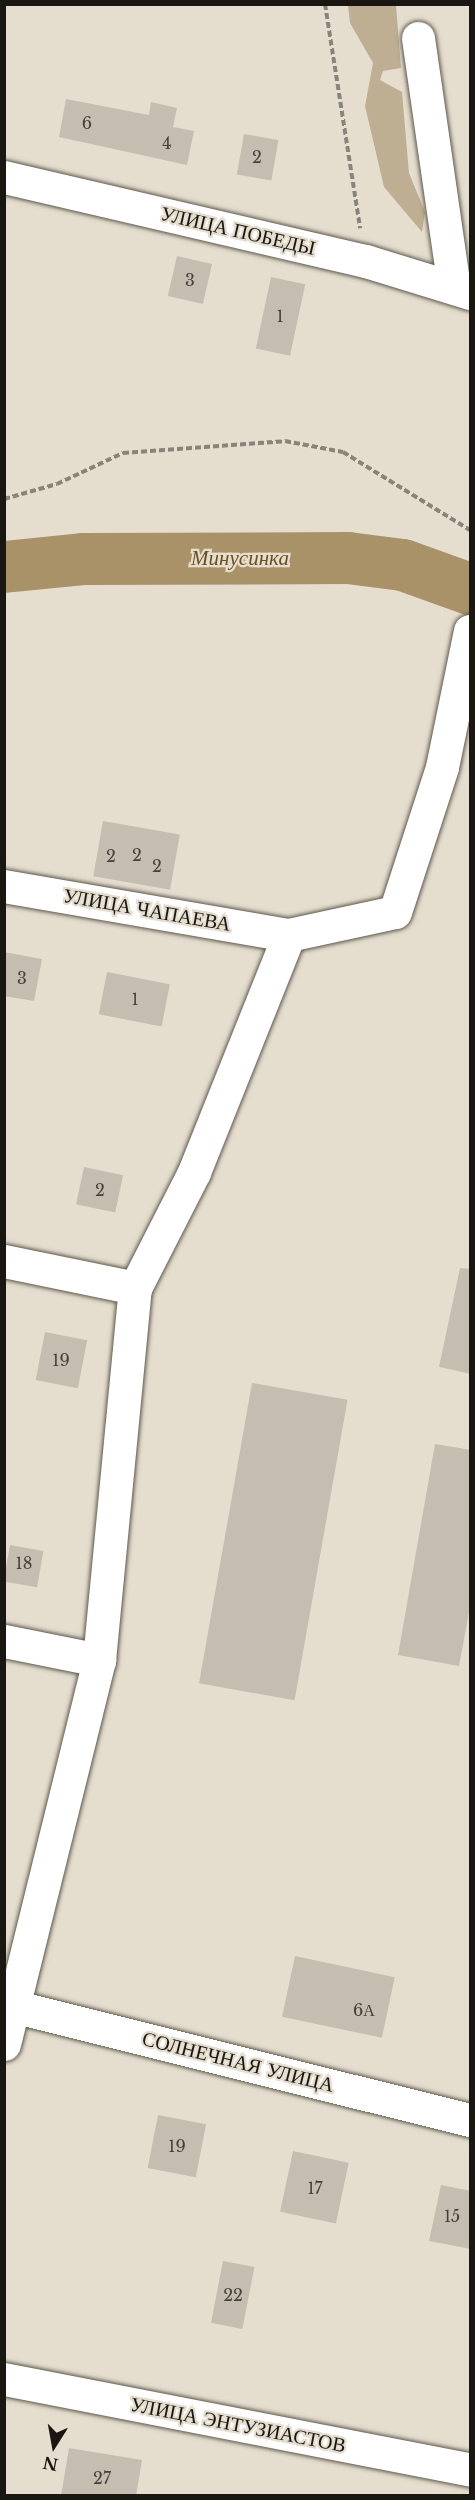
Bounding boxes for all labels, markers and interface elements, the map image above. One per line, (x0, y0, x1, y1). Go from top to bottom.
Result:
house number: 6 (82, 113, 92, 133)
house number: 4 (162, 133, 172, 153)
house number: 2 (252, 147, 262, 167)
street label: УЛИЦА ПОБЕДЫ (158, 202, 318, 260)
house number: 3 (185, 270, 195, 290)
house number: 1 (276, 306, 284, 326)
water label: Минусинка (191, 545, 289, 571)
house number: 2 (132, 845, 142, 865)
house number: 2 (106, 846, 116, 866)
house number: 2 (152, 856, 162, 876)
street label: УЛИЦА ЧАПАЕВА (61, 883, 233, 937)
house number: 3 (17, 968, 27, 988)
house number: 1 (131, 989, 139, 1009)
house number: 2 (95, 1180, 105, 1200)
house number: 19 (52, 1350, 70, 1370)
house number: 18 (16, 1553, 32, 1573)
house number: 6А (353, 2000, 375, 2020)
street label: СОЛНЕЧНАЯ УЛИЦА (140, 2027, 336, 2097)
house number: 19 (168, 2136, 186, 2156)
house number: 17 (307, 2178, 323, 2198)
house number: 15 (444, 2206, 460, 2226)
house number: 22 (223, 2285, 243, 2305)
street label: УЛИЦА ЭНТУЗИАСТОВ (128, 2392, 348, 2458)
north arrow (24, 2416, 84, 2476)
text: N (41, 2452, 60, 2475)
house number: 27 (93, 2468, 111, 2488)

